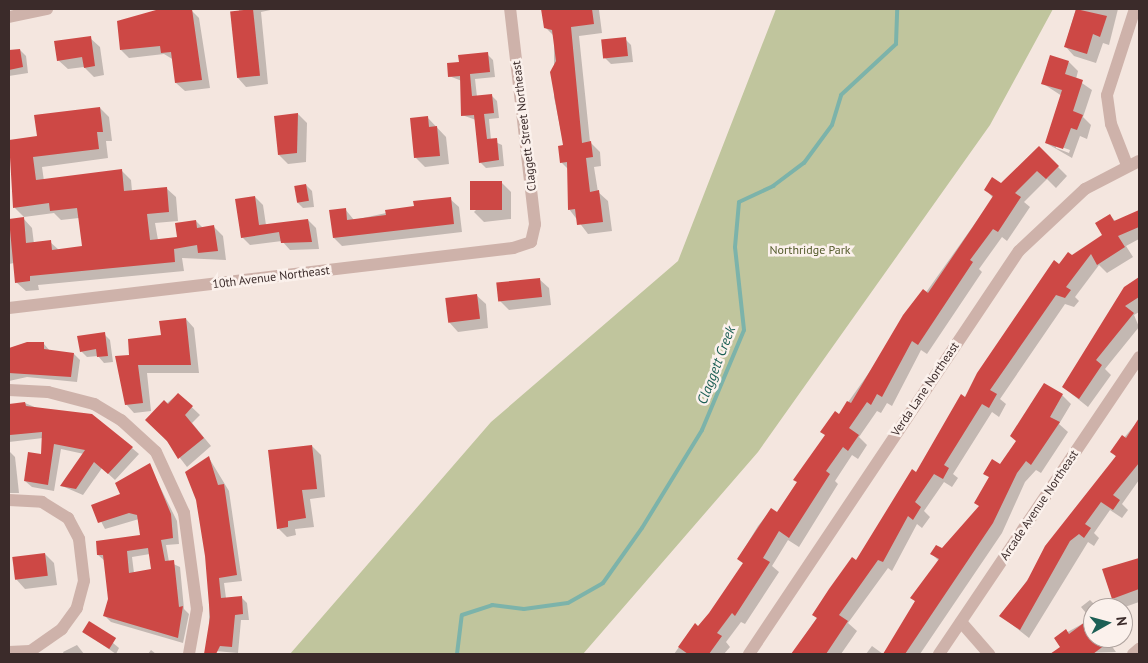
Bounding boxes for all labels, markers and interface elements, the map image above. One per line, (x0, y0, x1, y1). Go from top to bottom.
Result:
street label: Claggett Street Northeast (509, 60, 539, 192)
park label: Northridge Park (769, 243, 851, 257)
street label: 10th Avenue Northeast (211, 263, 331, 291)
water label: Claggett Creek (693, 324, 739, 406)
street label: Verda Lane Northeast (888, 339, 962, 439)
street label: Arcade Avenue Northeast (997, 447, 1081, 563)
north arrow (1083, 598, 1133, 648)
text: N (1112, 616, 1131, 627)

